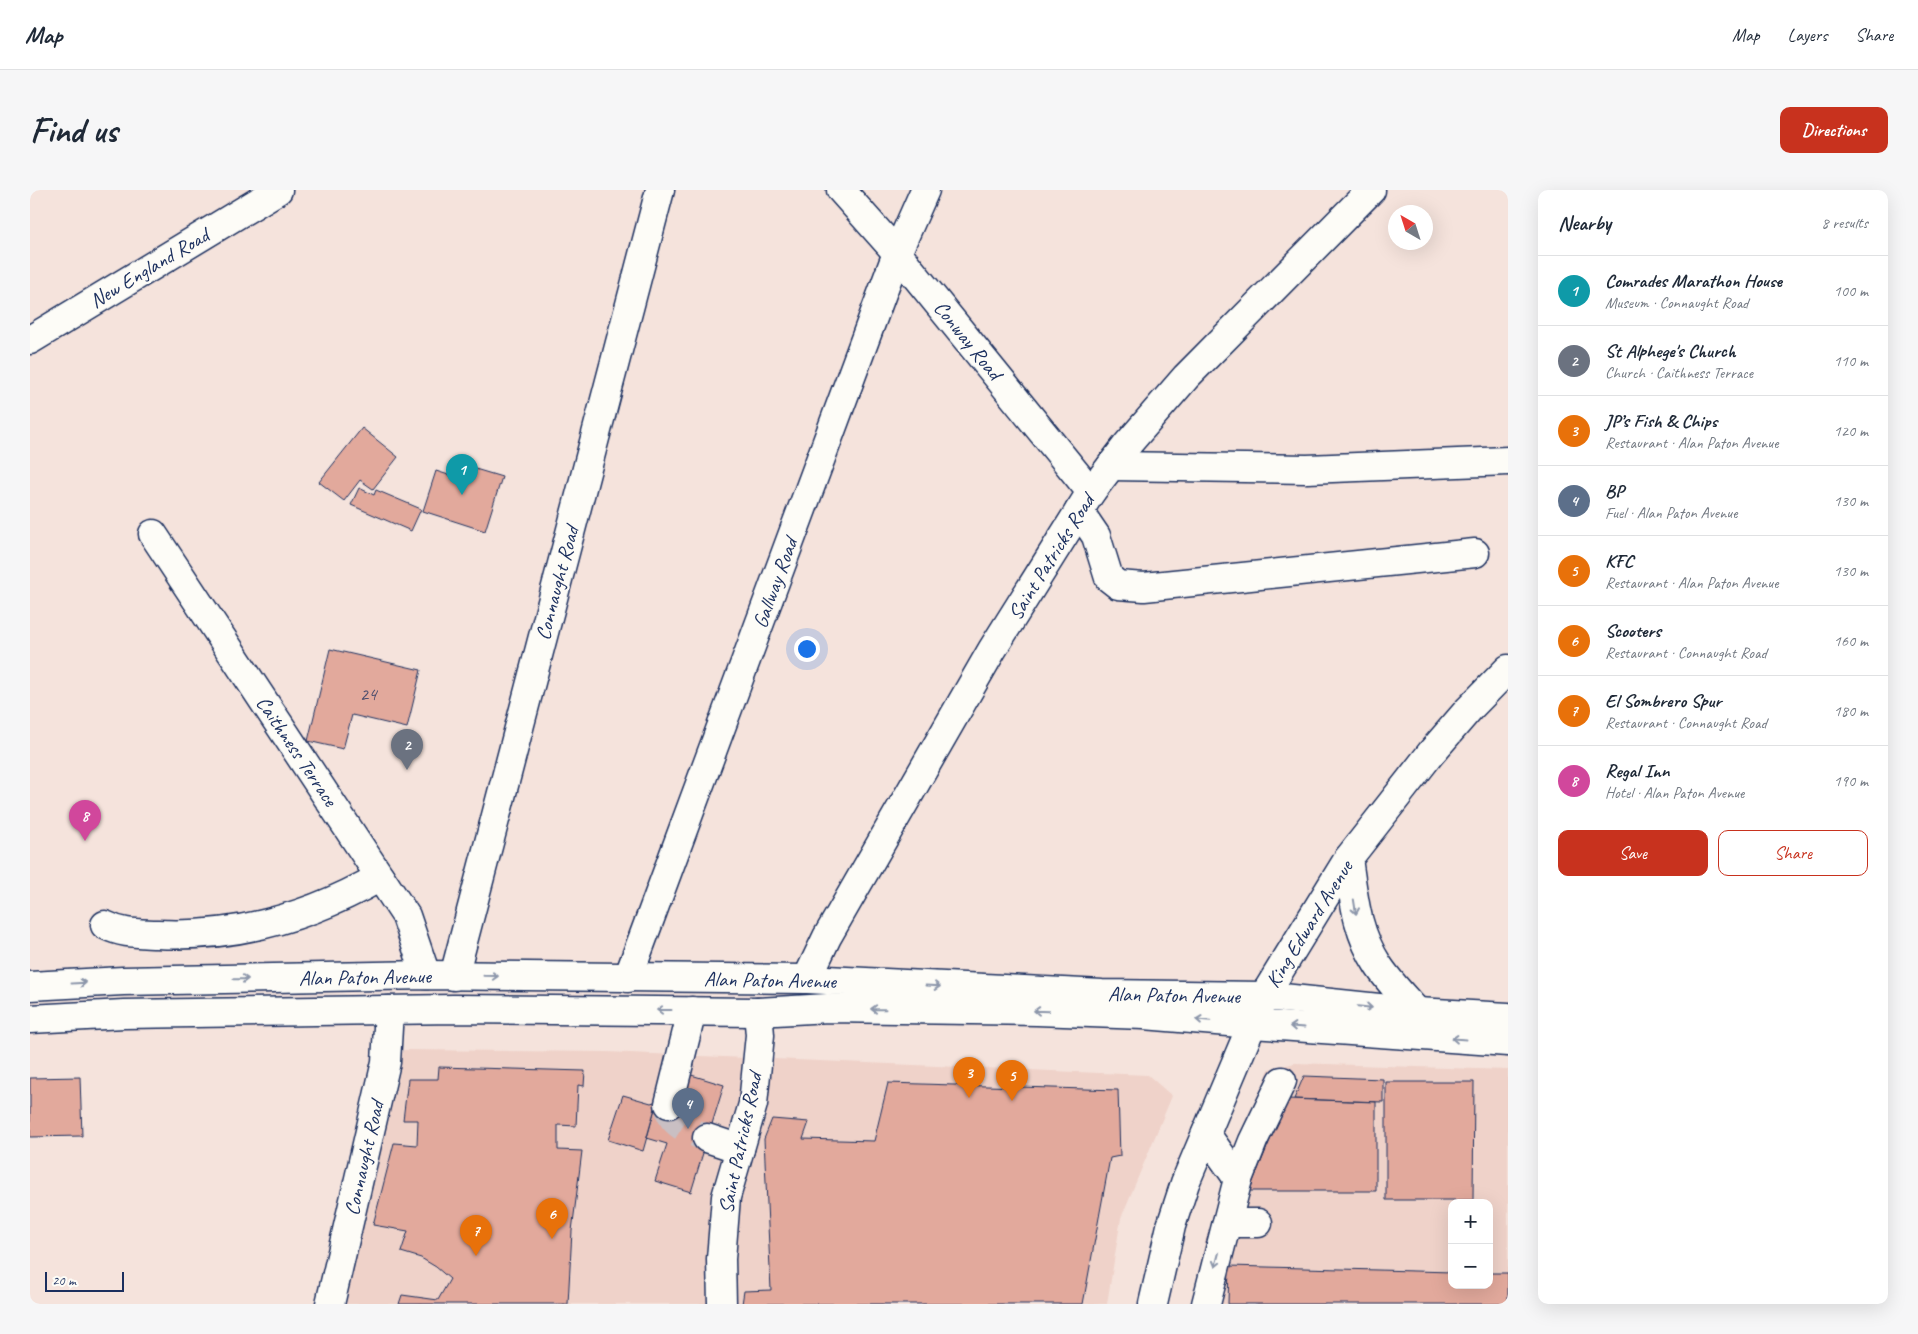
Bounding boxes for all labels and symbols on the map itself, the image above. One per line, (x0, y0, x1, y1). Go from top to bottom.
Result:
north arrow (1388, 205, 1433, 250)
street label: New England Road (85, 220, 217, 314)
street label: Conway Road (928, 295, 1010, 388)
pin: 1 (446, 454, 478, 495)
street label: Saint Patricks Road (1002, 486, 1102, 625)
street label: Connaught Road (529, 521, 585, 643)
street label: Gallway Road (747, 531, 805, 632)
your location (794, 636, 820, 662)
house number: 24 (359, 682, 379, 706)
street label: Caithness Terrace (251, 691, 344, 812)
pin: 2 (391, 729, 423, 770)
pin: 8 (69, 800, 101, 841)
street label: King Edward Avenue (1260, 854, 1360, 992)
one-way arrow (1351, 899, 1361, 915)
street label: Alan Paton Avenue (299, 963, 432, 991)
street label: Alan Paton Avenue (704, 966, 837, 994)
one-way arrow (483, 972, 499, 981)
one-way arrow (233, 974, 249, 983)
one-way arrow (70, 979, 86, 988)
one-way arrow (925, 981, 941, 990)
street label: Alan Paton Avenue (1108, 981, 1241, 1009)
one-way arrow (1357, 1002, 1373, 1012)
one-way arrow (871, 1004, 887, 1014)
one-way arrow (656, 1005, 672, 1015)
one-way arrow (1033, 1006, 1050, 1016)
one-way arrow (1195, 1015, 1211, 1025)
one-way arrow (1290, 1023, 1306, 1032)
one-way arrow (1452, 1034, 1468, 1043)
pin: 3 (953, 1057, 985, 1098)
pin: 5 (996, 1060, 1028, 1101)
street label: Saint Patricks Road (712, 1067, 768, 1216)
pin: 4 (672, 1088, 704, 1129)
street label: Connaught Road (338, 1096, 390, 1218)
pin: 6 (536, 1198, 568, 1239)
pin: 7 (460, 1215, 492, 1256)
one-way arrow (1212, 1252, 1221, 1268)
scale bar (45, 1269, 124, 1292)

